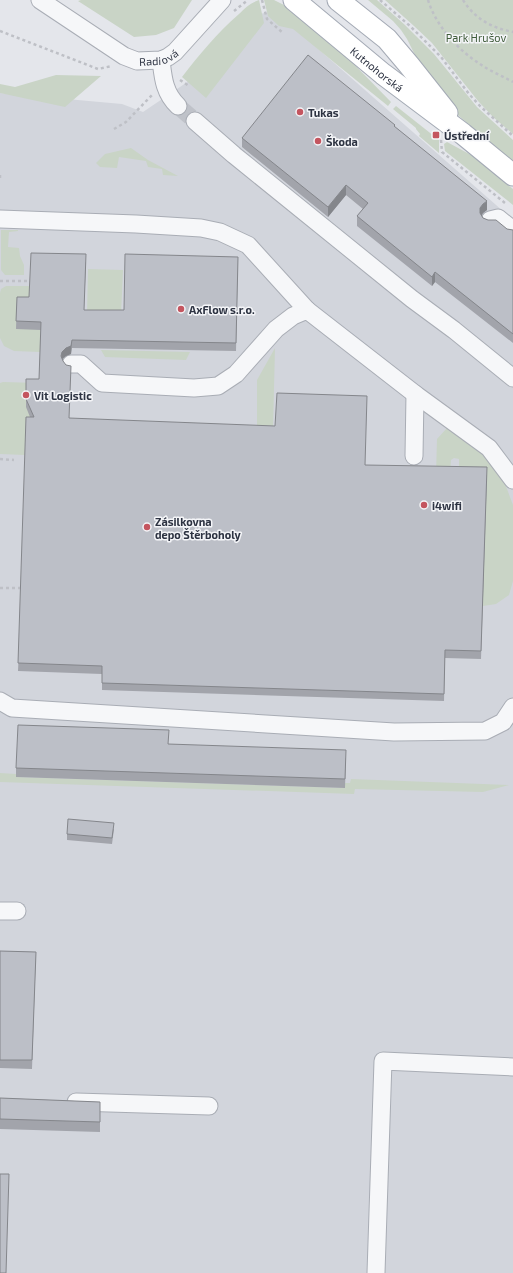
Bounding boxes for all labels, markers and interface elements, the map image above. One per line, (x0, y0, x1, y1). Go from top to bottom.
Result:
park label: Park Hrušov (446, 31, 506, 44)
street label: Kutnohorská (348, 44, 406, 94)
street label: Radiová (139, 46, 180, 67)
place label: Tukas (308, 106, 339, 119)
marker: Tukas (295, 107, 305, 117)
place label: Ústřední (444, 129, 490, 142)
marker: Ústřední (431, 130, 441, 140)
place label: Škoda (326, 134, 358, 148)
marker: Škoda (313, 136, 323, 146)
place label: AxFlow s.r.o. (189, 303, 255, 316)
marker: AxFlow s.r.o. (176, 304, 186, 314)
place label: Vit Logistic (34, 389, 92, 402)
marker: Vit Logistic (21, 390, 31, 400)
place label: i4wifi (432, 499, 462, 512)
marker: i4wifi (419, 500, 429, 510)
place label: Zásilkovna depo Štěrboholy (155, 515, 242, 542)
marker: Zásilkovna depo Štěrboholy (142, 522, 152, 532)

